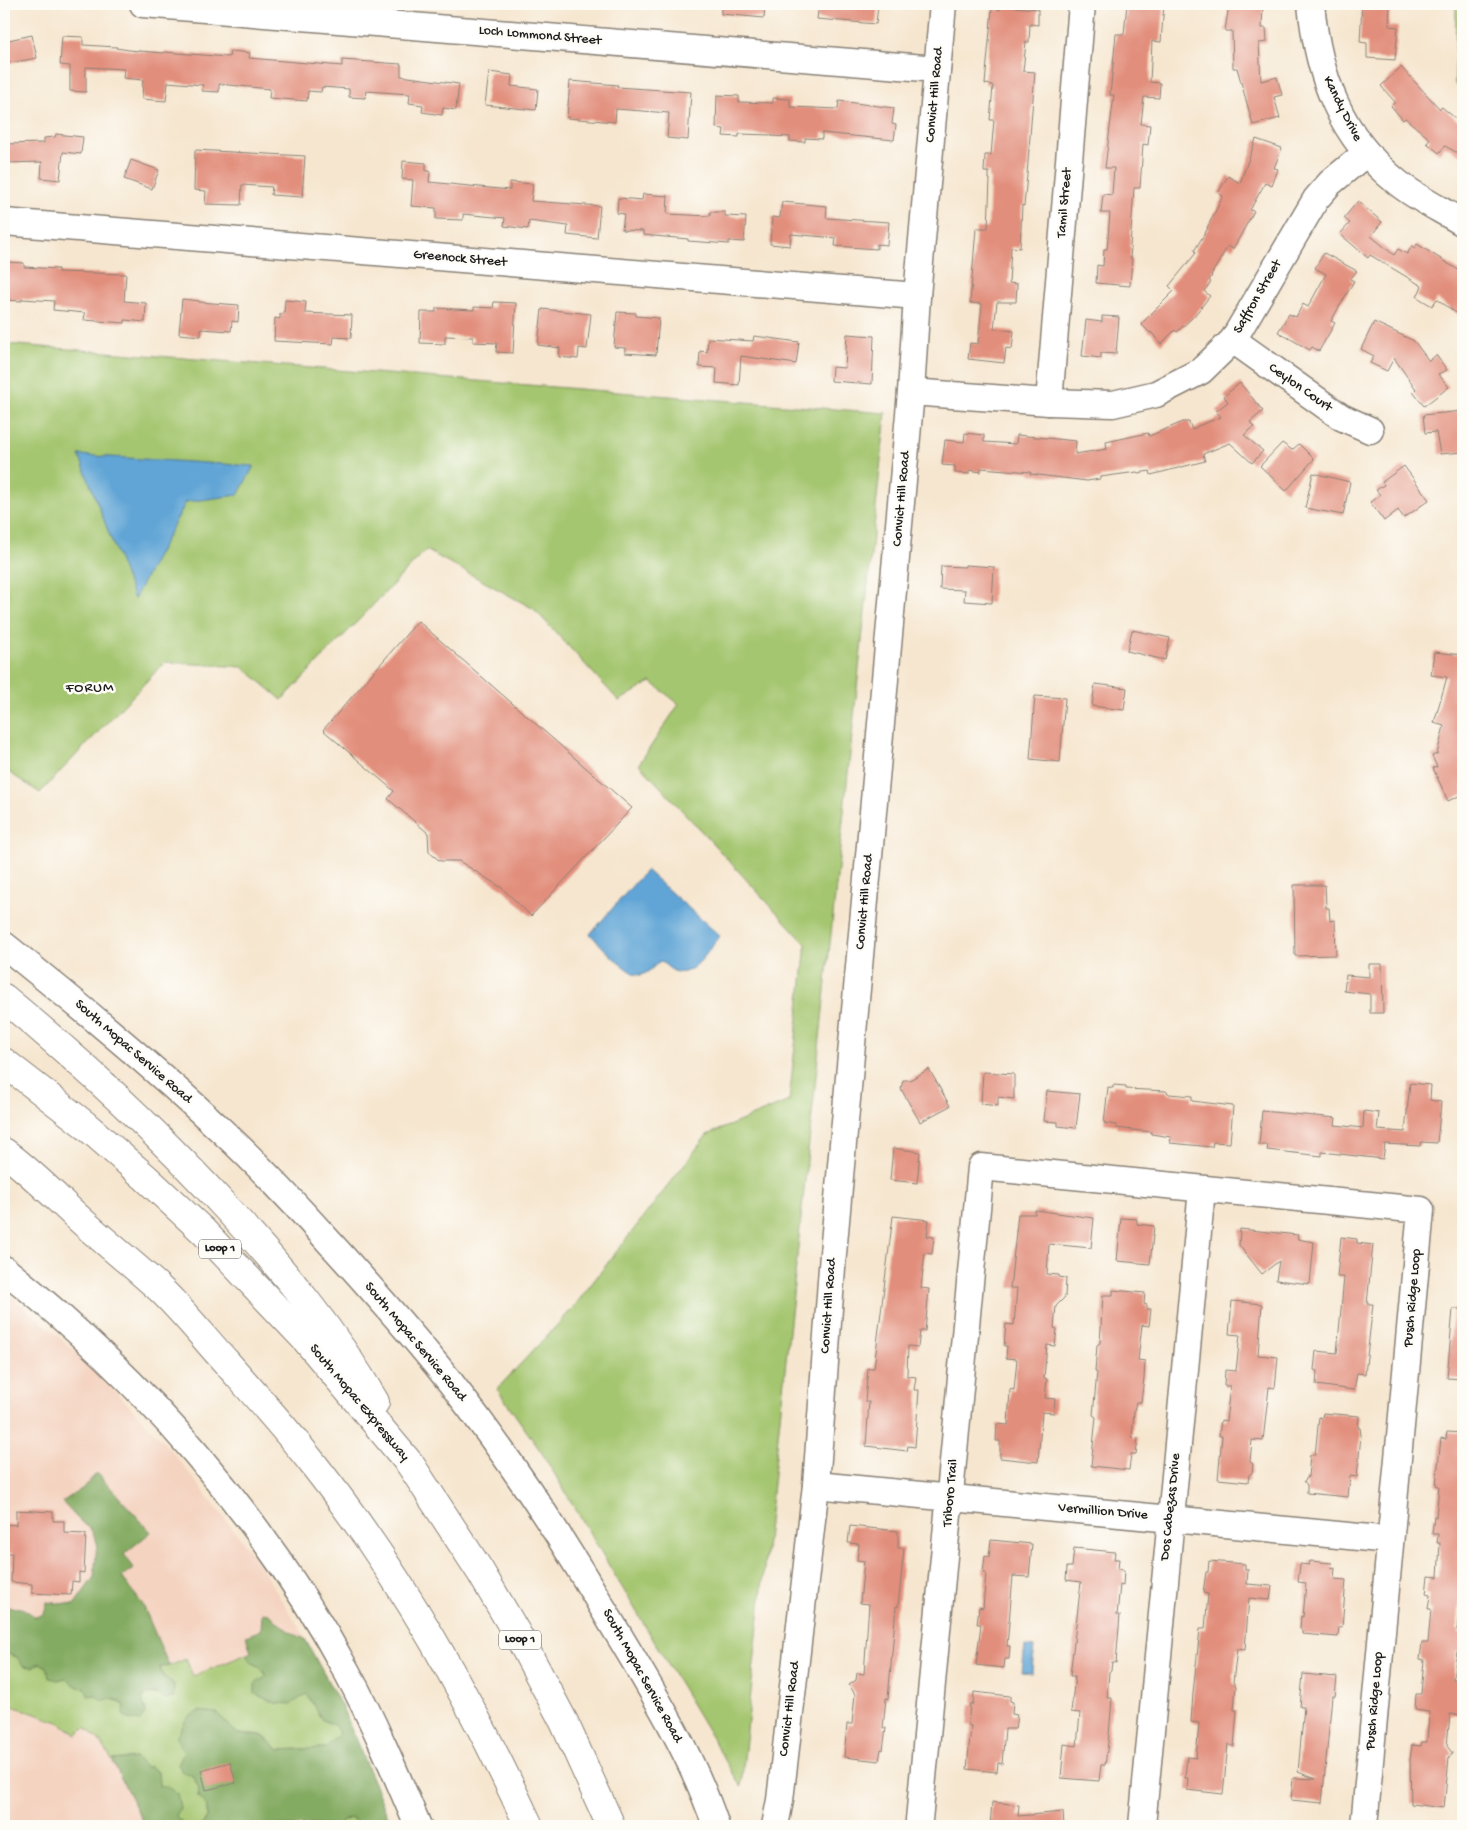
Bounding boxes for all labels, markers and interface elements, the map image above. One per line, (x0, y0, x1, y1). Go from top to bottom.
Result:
street label: Loch Lommond Street (478, 22, 603, 50)
street label: Convict Hill Road (922, 45, 948, 143)
street label: Kandy Drive (1318, 73, 1366, 145)
street label: Tamil Street (1053, 166, 1077, 240)
street label: Greenock Street (413, 246, 509, 272)
street label: Saffron Street (1230, 256, 1287, 337)
street label: Ceylon Court (1265, 360, 1336, 417)
street label: Convict Hill Road (889, 449, 915, 547)
district label: FORUM (65, 679, 114, 697)
street label: Convict Hill Road (852, 852, 878, 950)
street label: South Mopac Service Road (71, 996, 197, 1109)
road number: Loop 1 (199, 1240, 241, 1258)
street label: Pusch Ridge Loop (1400, 1248, 1426, 1349)
street label: Convict Hill Road (817, 1256, 841, 1354)
street label: South Mopac Service Road (360, 1279, 471, 1406)
street label: South Mopac Expressway (305, 1341, 413, 1465)
street label: Dos Cabezas Drive (1157, 1452, 1185, 1562)
street label: Triboro Trail (939, 1458, 962, 1529)
street label: Vermillion Drive (1056, 1500, 1149, 1524)
street label: South Mopac Service Road (598, 1606, 687, 1747)
road number: Loop 1 (499, 1630, 541, 1650)
street label: Pusch Ridge Loop (1362, 1651, 1388, 1752)
street label: Convict Hill Road (776, 1659, 804, 1757)

